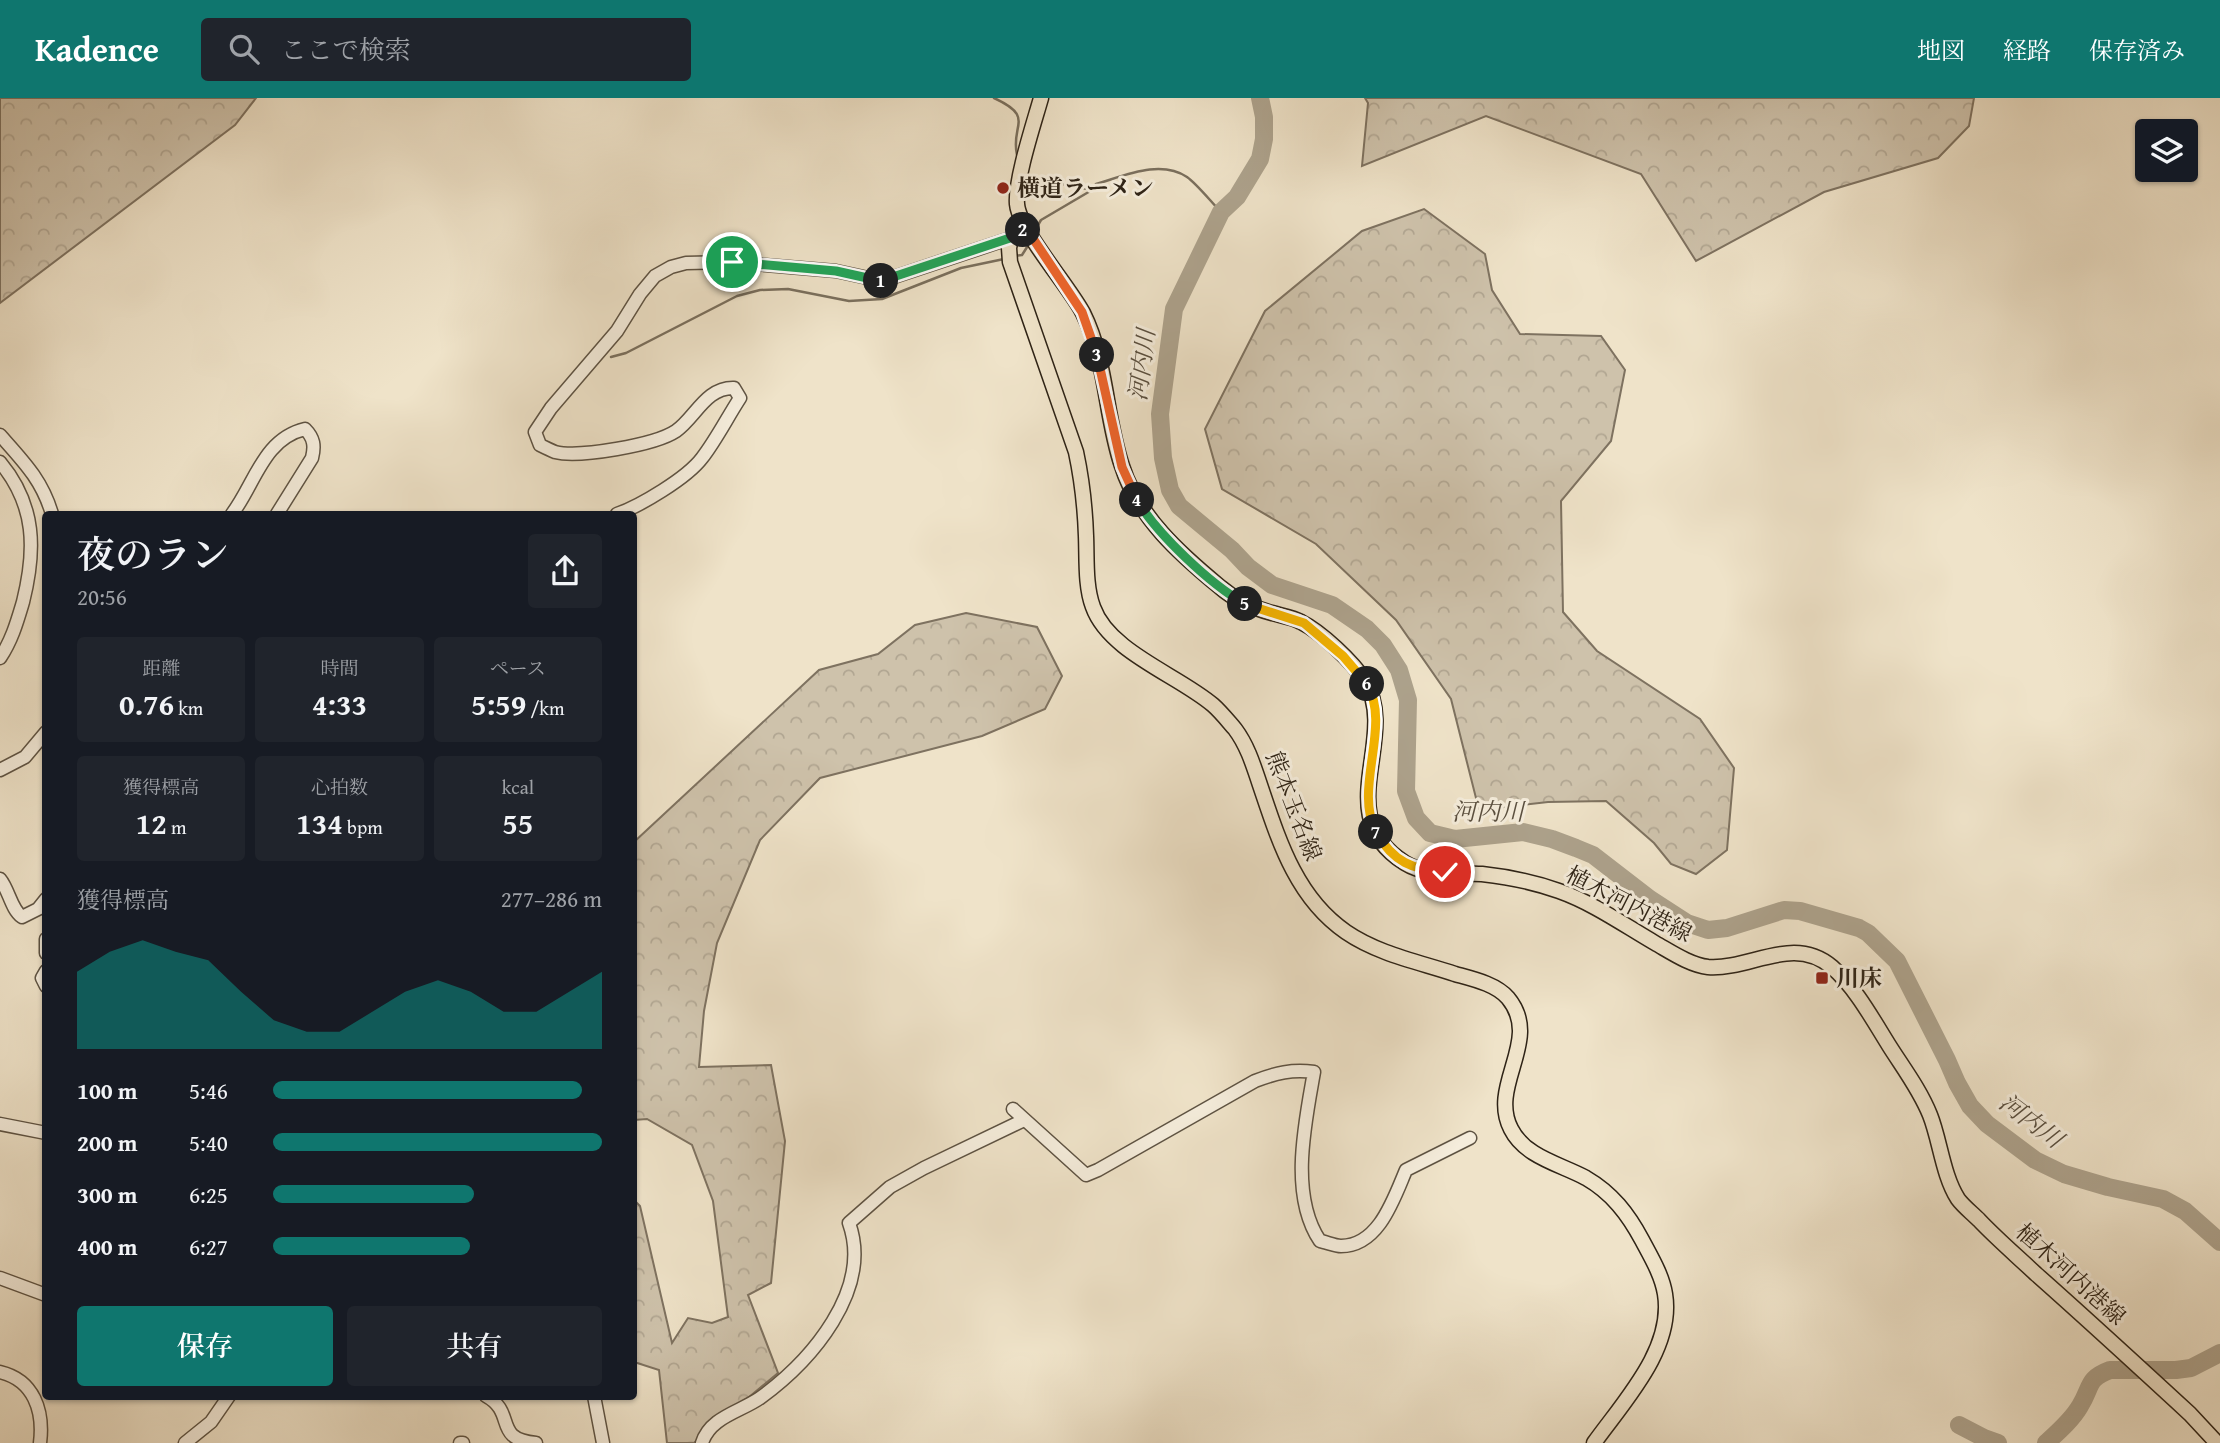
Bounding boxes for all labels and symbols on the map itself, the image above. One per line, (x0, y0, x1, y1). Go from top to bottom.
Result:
place label: 横道ラーメン (1017, 171, 1154, 204)
marker: 横道ラーメン (995, 180, 1011, 196)
pin: 2 (1006, 212, 1040, 248)
pin (702, 232, 762, 292)
pin: 1 (864, 264, 898, 298)
water label: 河内川 (1120, 324, 1164, 403)
pin: 3 (1080, 338, 1114, 372)
pin: 4 (1120, 482, 1154, 518)
pin: 5 (1228, 587, 1262, 622)
pin: 6 (1350, 666, 1384, 702)
street label: 熊本玉名線 (1258, 746, 1330, 865)
water label: 河内川 (1452, 794, 1527, 829)
pin: 7 (1358, 814, 1394, 850)
pin (1415, 842, 1475, 902)
street label: 植木河内港線 (1560, 858, 1698, 950)
place label: 川床 (1836, 961, 1882, 994)
marker: 川床 (1814, 970, 1830, 986)
water label: 河内川 (1992, 1085, 2073, 1158)
street label: 植木河内港線 (2009, 1215, 2134, 1332)

